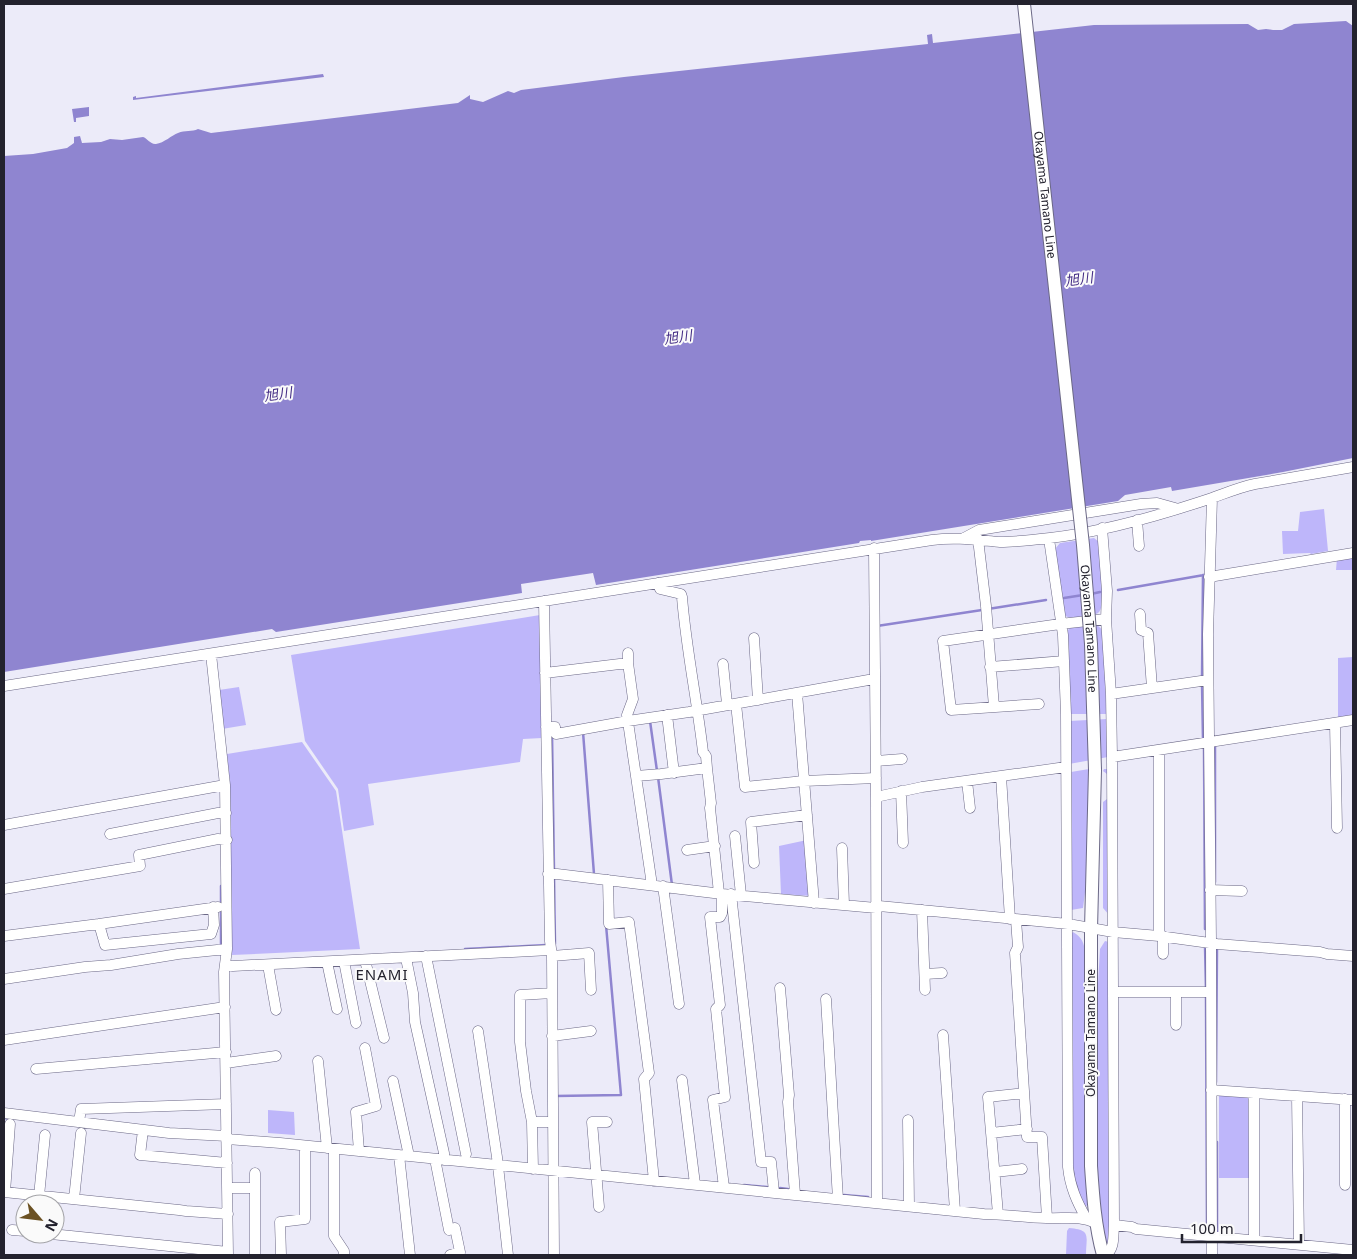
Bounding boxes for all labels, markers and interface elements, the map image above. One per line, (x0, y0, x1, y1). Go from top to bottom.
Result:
street label: Okayama Tamano Line (1030, 130, 1061, 260)
water label: 旭川 (1064, 267, 1096, 290)
water label: 旭川 (663, 325, 695, 348)
water label: 旭川 (263, 382, 295, 405)
street label: Okayama Tamano Line (1077, 564, 1102, 693)
district label: ENAMI (355, 964, 409, 984)
street label: Okayama Tamano Line (1082, 969, 1099, 1097)
north arrow (15, 1194, 65, 1244)
scale bar (1182, 1212, 1301, 1244)
text: N (41, 1216, 63, 1235)
text: 100 m (1190, 1218, 1234, 1238)

